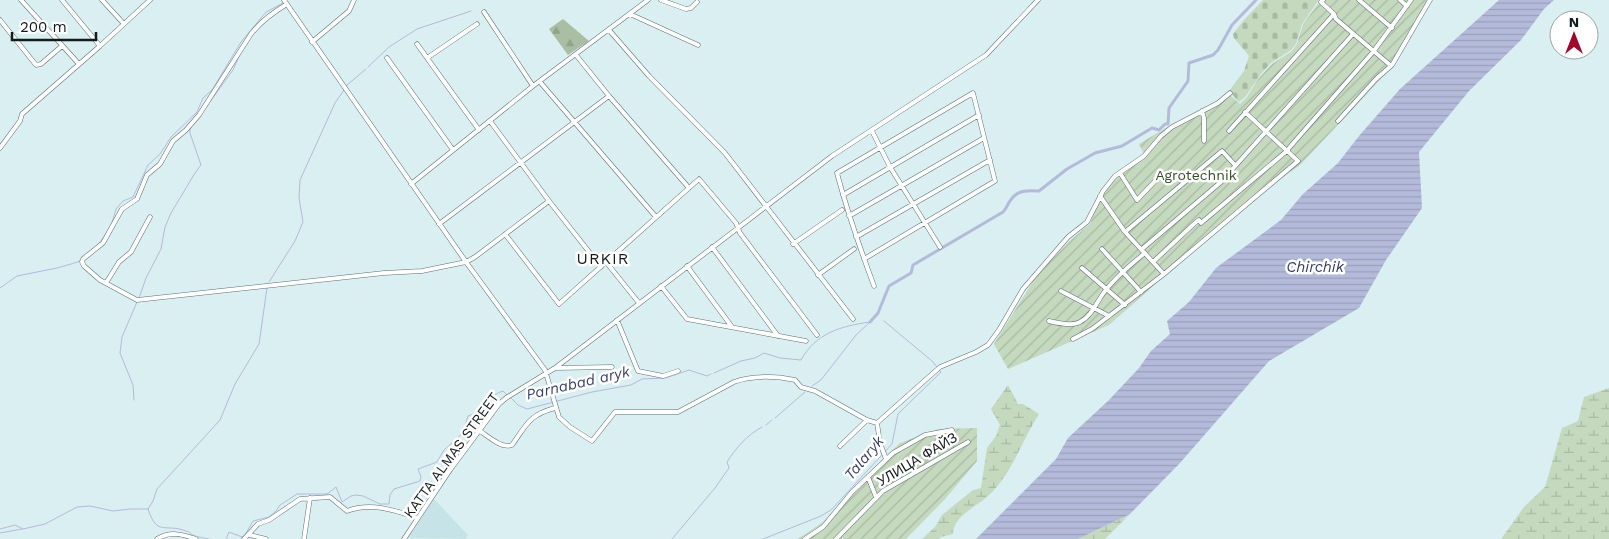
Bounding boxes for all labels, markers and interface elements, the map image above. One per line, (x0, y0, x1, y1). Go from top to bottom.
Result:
scale bar (12, 10, 96, 42)
north arrow (1549, 10, 1599, 60)
text: N (1569, 14, 1579, 30)
text: 200 m (20, 18, 67, 36)
park label: Agrotechnik (1155, 167, 1237, 183)
district label: URKIR (577, 249, 629, 268)
water label: Chirchik (1286, 258, 1345, 276)
water label: Parnabad aryk (524, 362, 632, 404)
street label: KATTA ALMAS STREET (400, 389, 502, 521)
street label: УЛИЦА ФАЙЗ (874, 428, 960, 489)
water label: Talaryk (840, 432, 888, 484)

